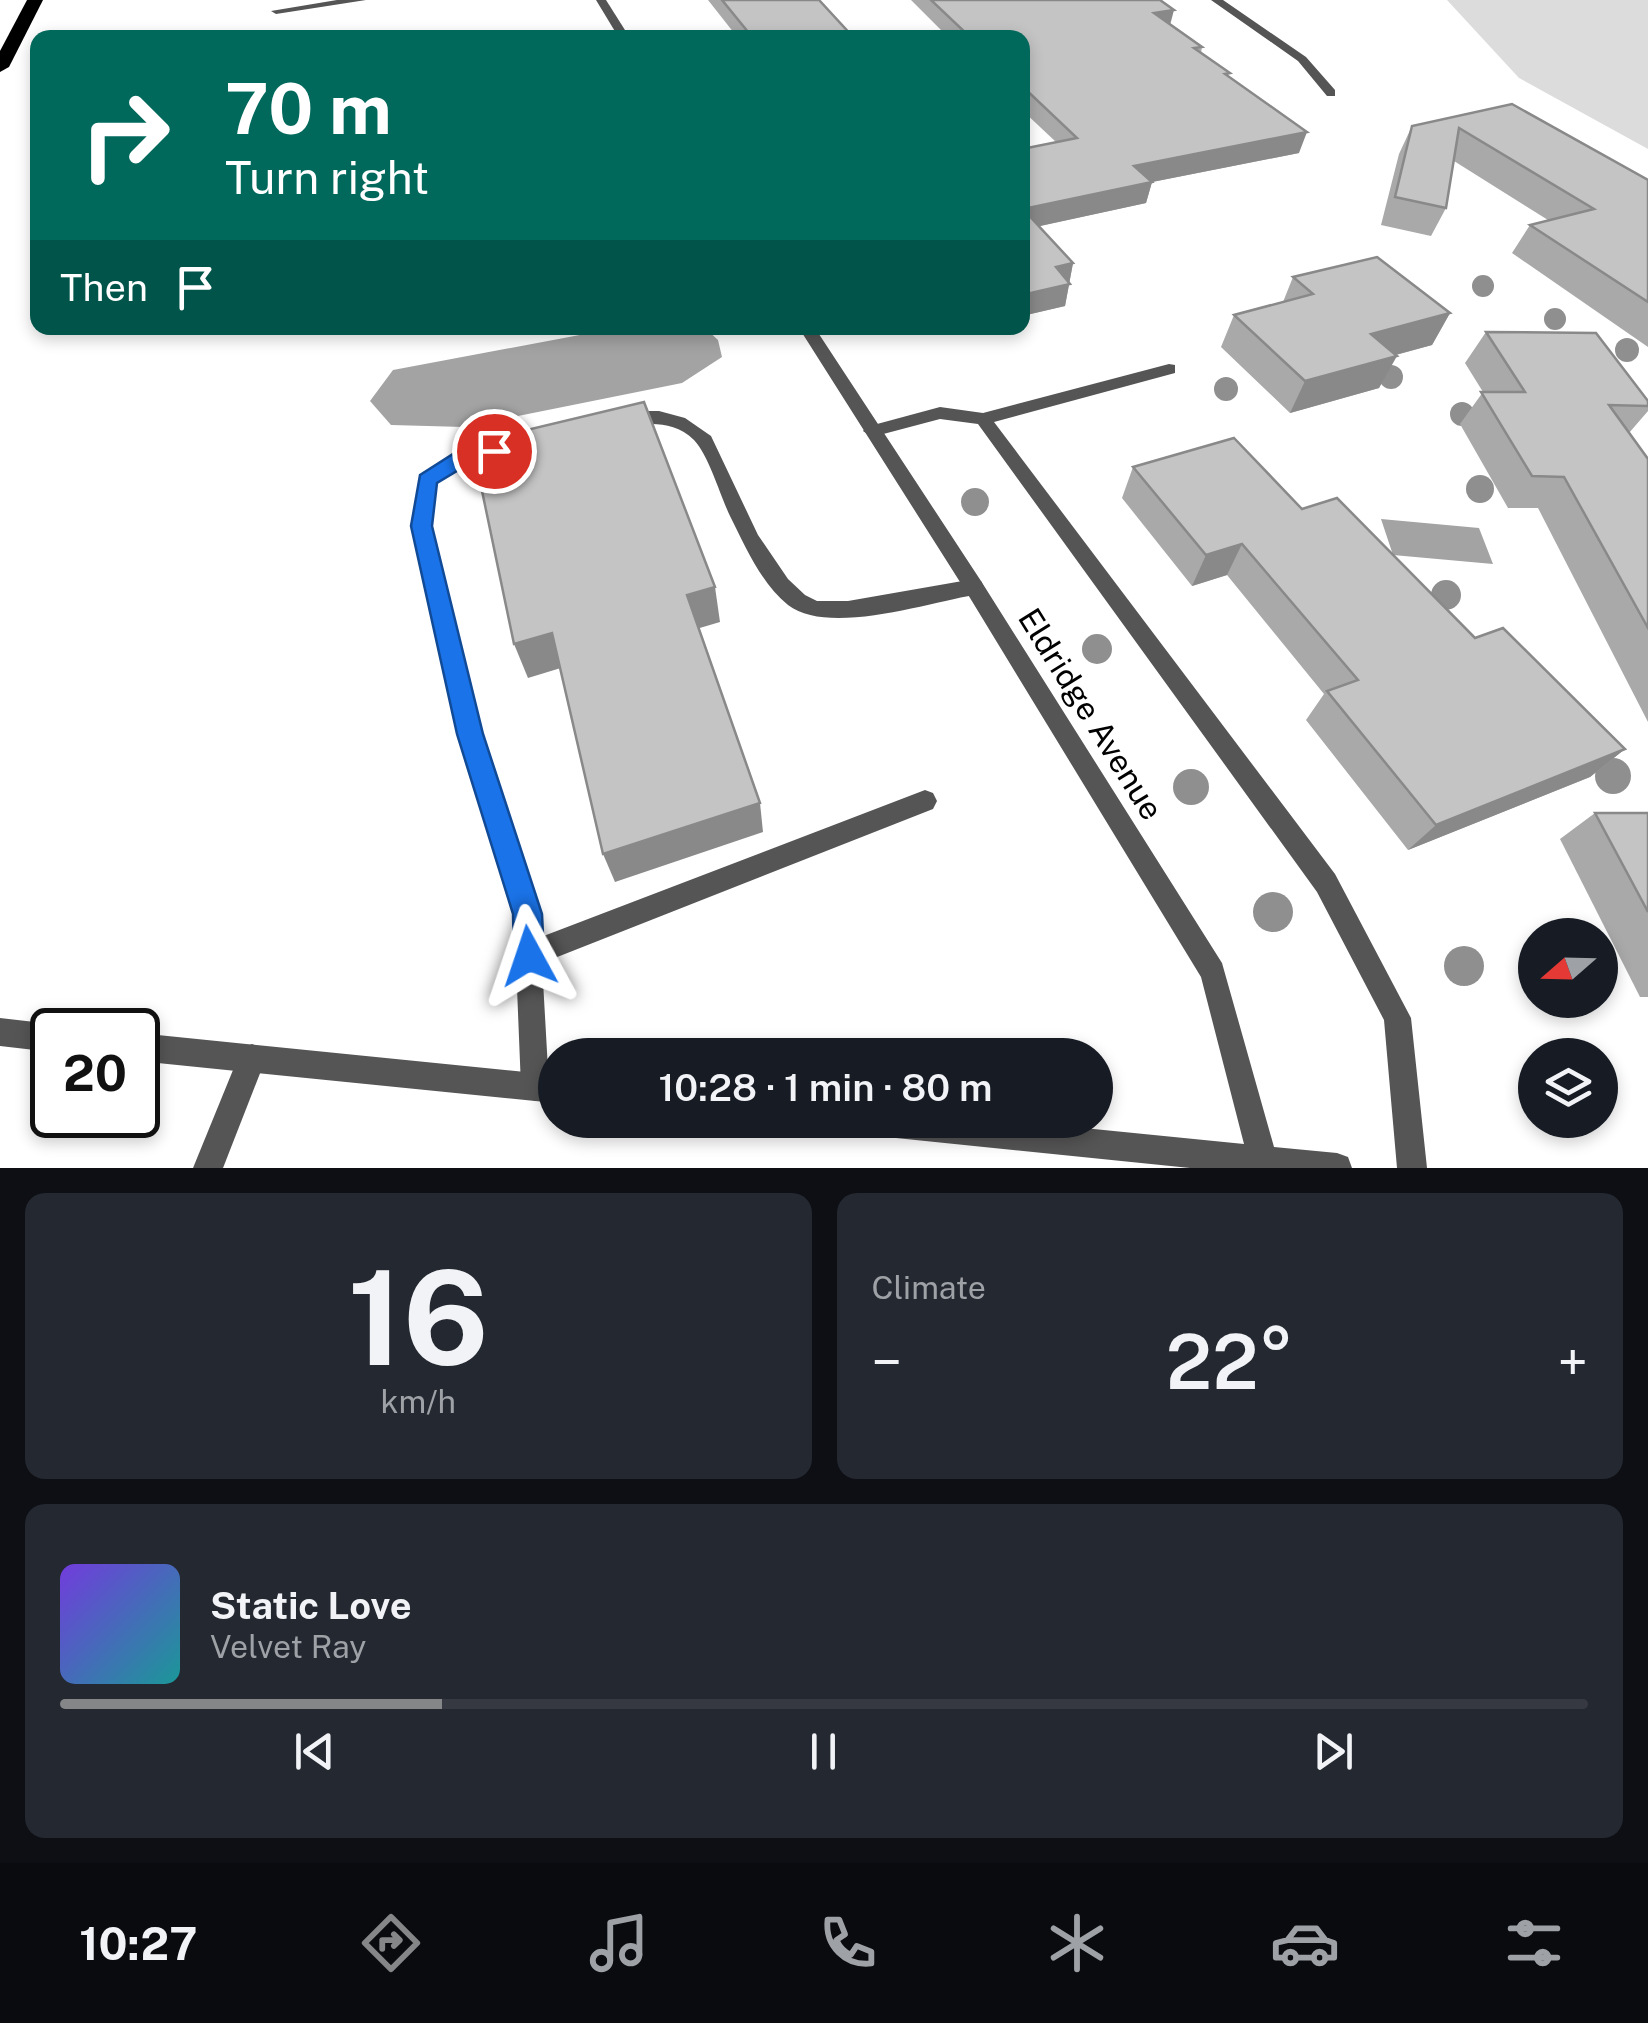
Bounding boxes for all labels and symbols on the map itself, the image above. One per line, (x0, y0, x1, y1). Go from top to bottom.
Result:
pin (452, 409, 537, 494)
street label: Eldridge Avenue (1011, 602, 1171, 826)
position arrow (477, 904, 581, 1008)
north arrow (1518, 918, 1618, 1018)
speed limit sign: 20 (30, 1008, 160, 1138)

